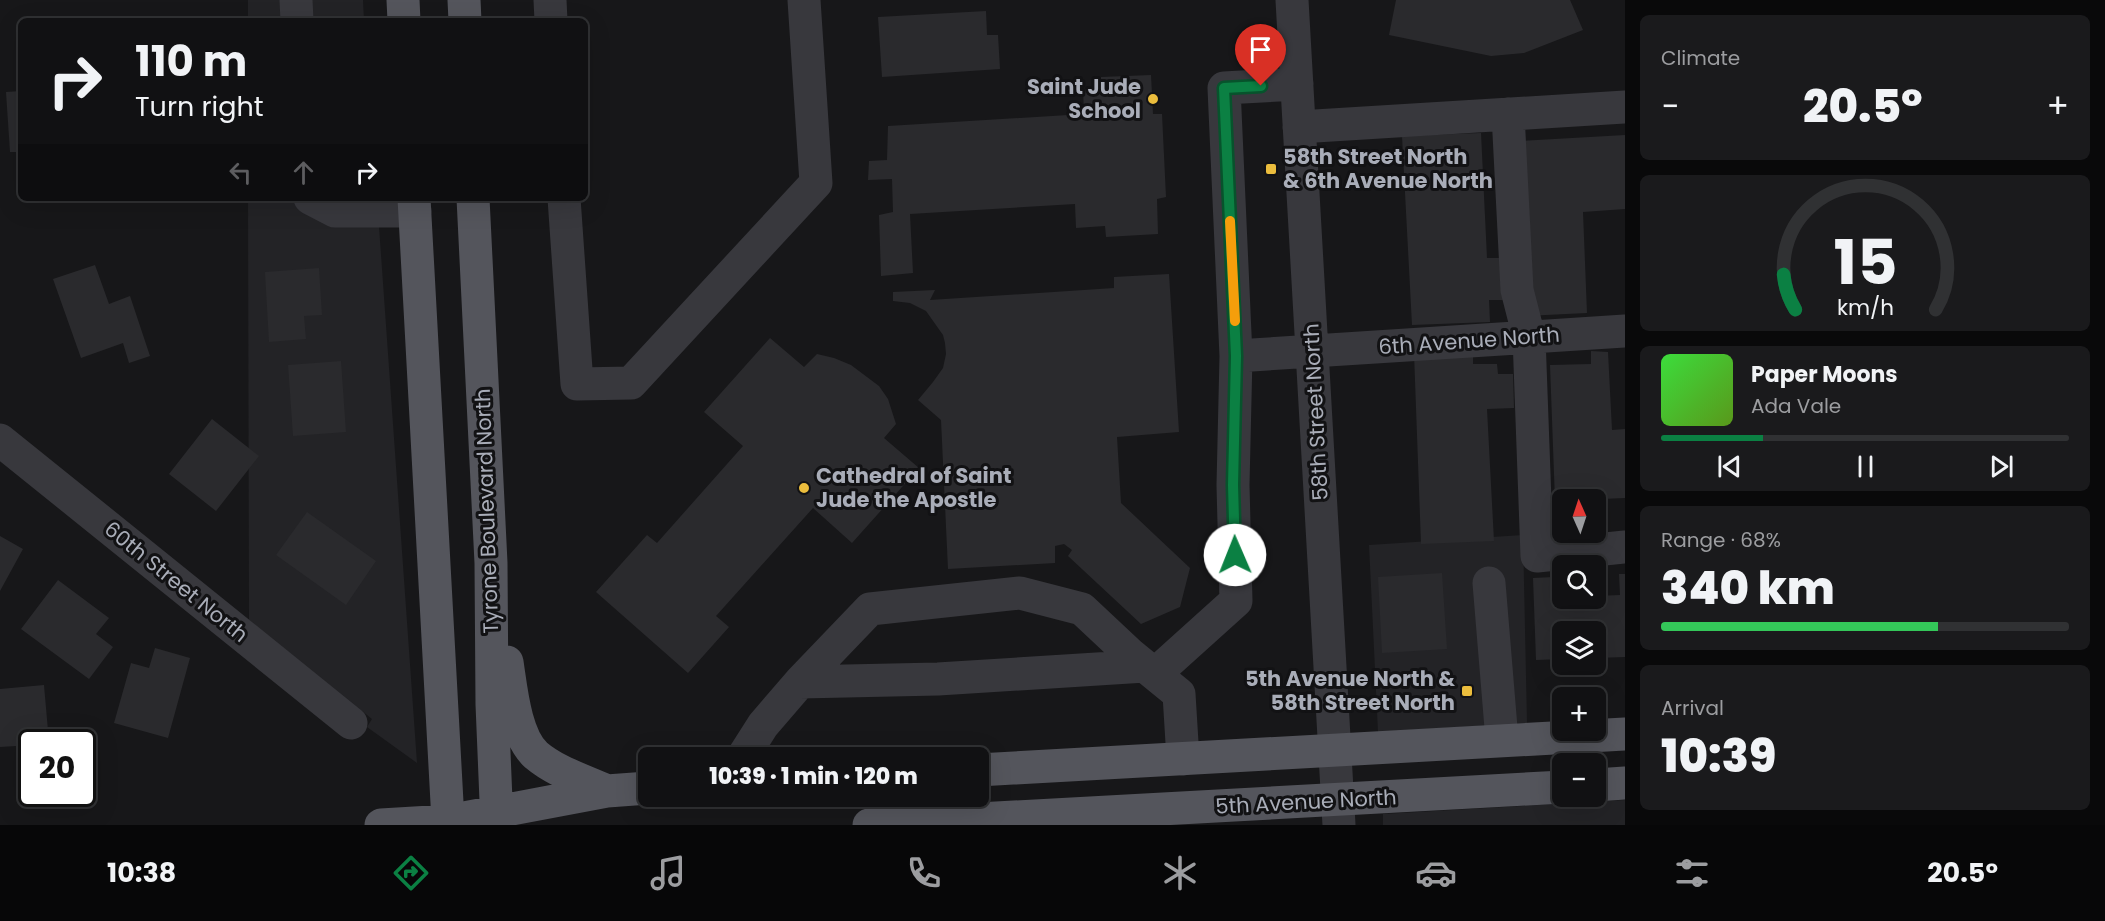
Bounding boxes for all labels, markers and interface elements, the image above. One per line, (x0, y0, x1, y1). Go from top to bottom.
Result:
pin (1235, 24, 1286, 86)
text: 110 m (135, 32, 247, 91)
icon: arrive (1244, 33, 1277, 66)
icon: right (36, 42, 114, 120)
text: Climate (1661, 44, 1740, 72)
place label: Saint Jude School (1027, 72, 1141, 125)
text: 20.5° (1803, 75, 1923, 138)
text: − (1661, 83, 1679, 130)
text: + (2046, 83, 2069, 130)
text: Turn right (135, 88, 264, 125)
marker: Saint Jude School (1146, 92, 1160, 106)
place label: 58th Street North & 6th Avenue North (1283, 142, 1493, 195)
icon: left (224, 156, 257, 189)
icon: ahead (287, 156, 320, 189)
icon: right (350, 156, 383, 189)
marker: 58th Street North & 6th Avenue North (1264, 162, 1278, 176)
text: 15 (1833, 218, 1897, 306)
text: km/h (1836, 292, 1894, 323)
street label: 6th Avenue North (1377, 320, 1561, 361)
street label: 58th Street North (1296, 323, 1335, 501)
text: Paper Moons (1751, 359, 1898, 390)
street label: Tyrone Boulevard North (468, 388, 505, 634)
text: Ada Vale (1751, 392, 1841, 420)
icon: previous (1713, 450, 1746, 483)
icon: pause (1849, 450, 1882, 483)
icon: next (1985, 450, 2018, 483)
place label: Cathedral of Saint Jude the Apostle (816, 461, 1011, 514)
marker: Cathedral of Saint Jude the Apostle (797, 481, 811, 495)
north arrow (1552, 489, 1606, 543)
map controls (1552, 489, 1606, 807)
street label: 60th Street North (98, 515, 254, 649)
position arrow (1203, 523, 1267, 587)
text: Range · 68% (1661, 526, 1781, 554)
button: search (1552, 555, 1606, 609)
text: 340 km (1661, 557, 1835, 620)
button: layers (1552, 621, 1606, 675)
place label: 5th Avenue North & 58th Street North (1245, 664, 1455, 717)
marker: 5th Avenue North & 58th Street North (1460, 684, 1474, 698)
button: + (1552, 687, 1606, 741)
text: Arrival (1661, 694, 1724, 722)
text: 10:39 (1661, 725, 1776, 788)
speed limit sign: 20 (18, 729, 96, 807)
button: − (1552, 753, 1606, 807)
text: 10:39 · 1 min · 120 m (709, 761, 918, 792)
street label: 5th Avenue North (1215, 782, 1397, 821)
icon: directions (390, 852, 432, 894)
icon: music (647, 852, 689, 894)
icon: phone (903, 852, 945, 894)
icon: climate (1159, 852, 1201, 894)
icon: car (1415, 852, 1457, 894)
icon: filters (1671, 852, 1713, 894)
text: 10:38 (107, 854, 176, 891)
text: 20.5° (1927, 854, 1998, 891)

